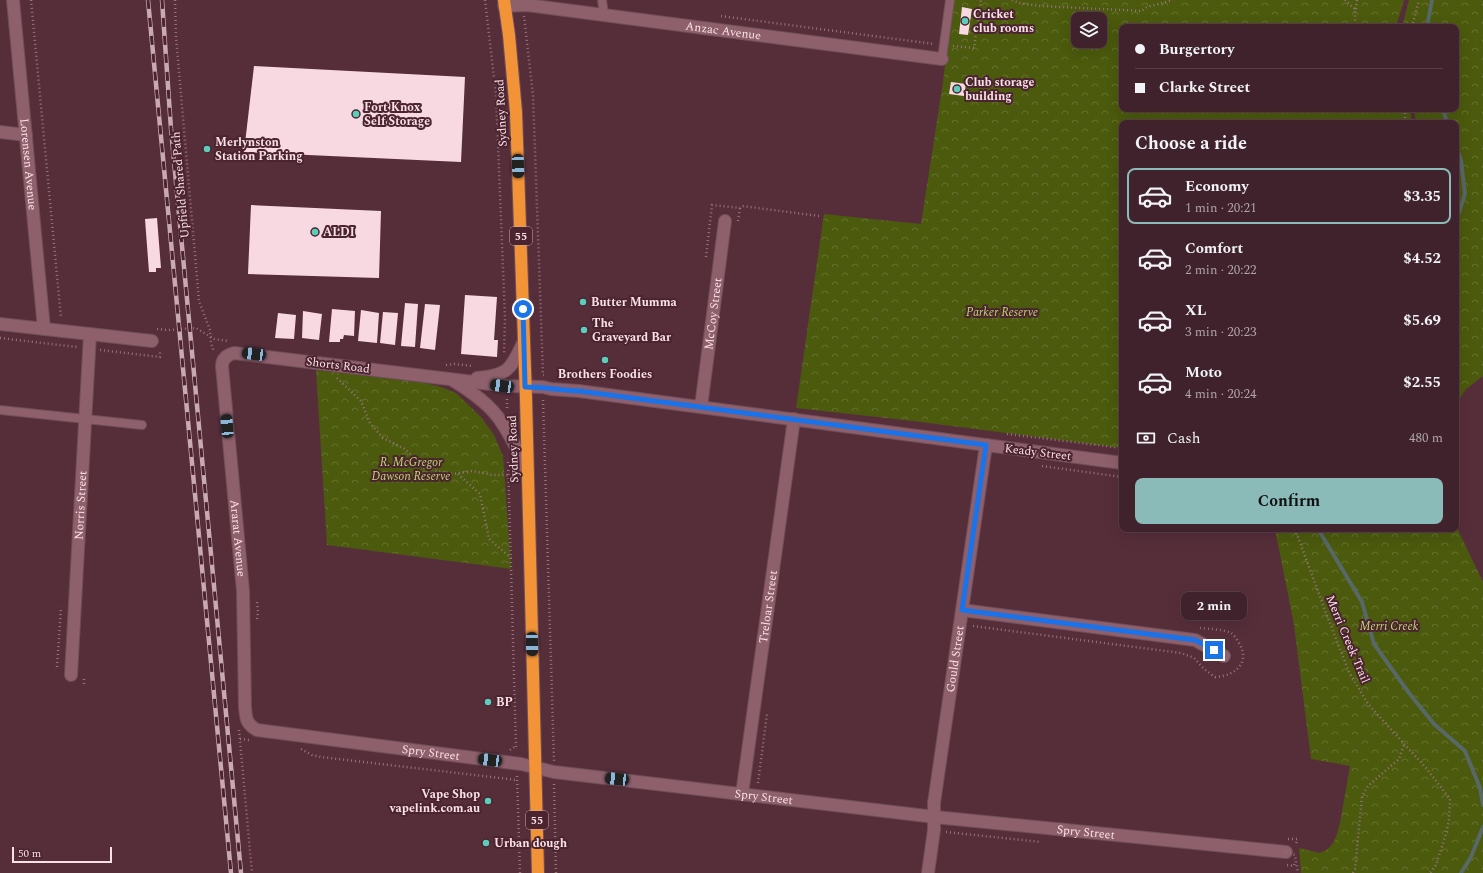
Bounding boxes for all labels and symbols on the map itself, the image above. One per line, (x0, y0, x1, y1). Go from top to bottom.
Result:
place label: Cricket club rooms (973, 5, 1034, 38)
marker: Cricket club rooms (960, 16, 970, 26)
street label: Anzac Avenue (684, 17, 762, 45)
place label: Club storage building (965, 73, 1035, 106)
street label: Sydney Road (490, 78, 513, 147)
marker: Club storage building (952, 84, 962, 94)
place label: Fort Knox Self Storage (364, 98, 430, 131)
marker: Fort Knox Self Storage (351, 109, 361, 119)
street label: Lorensen Avenue (14, 117, 42, 211)
street label: Upfield Shared Path (166, 131, 195, 239)
place label: Merlynston Station Parking (215, 133, 303, 166)
marker: Merlynston Station Parking (202, 144, 212, 154)
car (512, 154, 524, 178)
place label: ALDI (323, 223, 355, 242)
marker: ALDI (310, 227, 320, 237)
road number: 55 (510, 227, 532, 245)
street label: McCoy Street (699, 277, 728, 351)
place label: Butter Mumma (591, 293, 677, 312)
marker: Butter Mumma (578, 297, 588, 307)
route start (514, 300, 532, 318)
park label: Parker Reserve (966, 303, 1038, 322)
place label: The Graveyard Bar (592, 314, 672, 347)
marker: The Graveyard Bar (579, 325, 589, 335)
car (241, 347, 267, 361)
street label: Shorts Road (305, 352, 371, 379)
marker: Brothers Foodies (600, 355, 610, 365)
place label: Brothers Foodies (558, 365, 652, 384)
car (489, 378, 515, 394)
car (220, 414, 234, 438)
street label: Sydney Road (503, 415, 524, 483)
street label: Keady Street (1003, 439, 1072, 466)
park label: R. McGregor Dawson Reserve (372, 453, 450, 486)
street label: Norris Street (70, 470, 92, 540)
street label: Ararat Avenue (225, 499, 251, 578)
street label: Treloar Street (754, 569, 783, 645)
callout: 2 min (1181, 592, 1247, 620)
street label: Merri Creek Trail (1320, 592, 1375, 686)
park label: Merri Creek (1360, 617, 1419, 636)
street label: Gould Street (941, 624, 970, 694)
car (526, 632, 538, 656)
route end (1205, 641, 1223, 659)
place label: BP (496, 693, 513, 712)
marker: BP (483, 697, 493, 707)
street label: Spry Street (401, 740, 461, 766)
car (477, 753, 503, 767)
car (604, 772, 630, 786)
street label: Spry Street (734, 784, 794, 810)
place label: Vape Shop vapelink.com.au (389, 785, 480, 818)
marker: Vape Shop vapelink.com.au (483, 796, 493, 806)
road number: 55 (526, 811, 548, 829)
street label: Spry Street (1056, 820, 1116, 845)
place label: Urban dough (494, 834, 568, 853)
marker: Urban dough (481, 838, 491, 848)
scale bar (12, 845, 112, 864)

